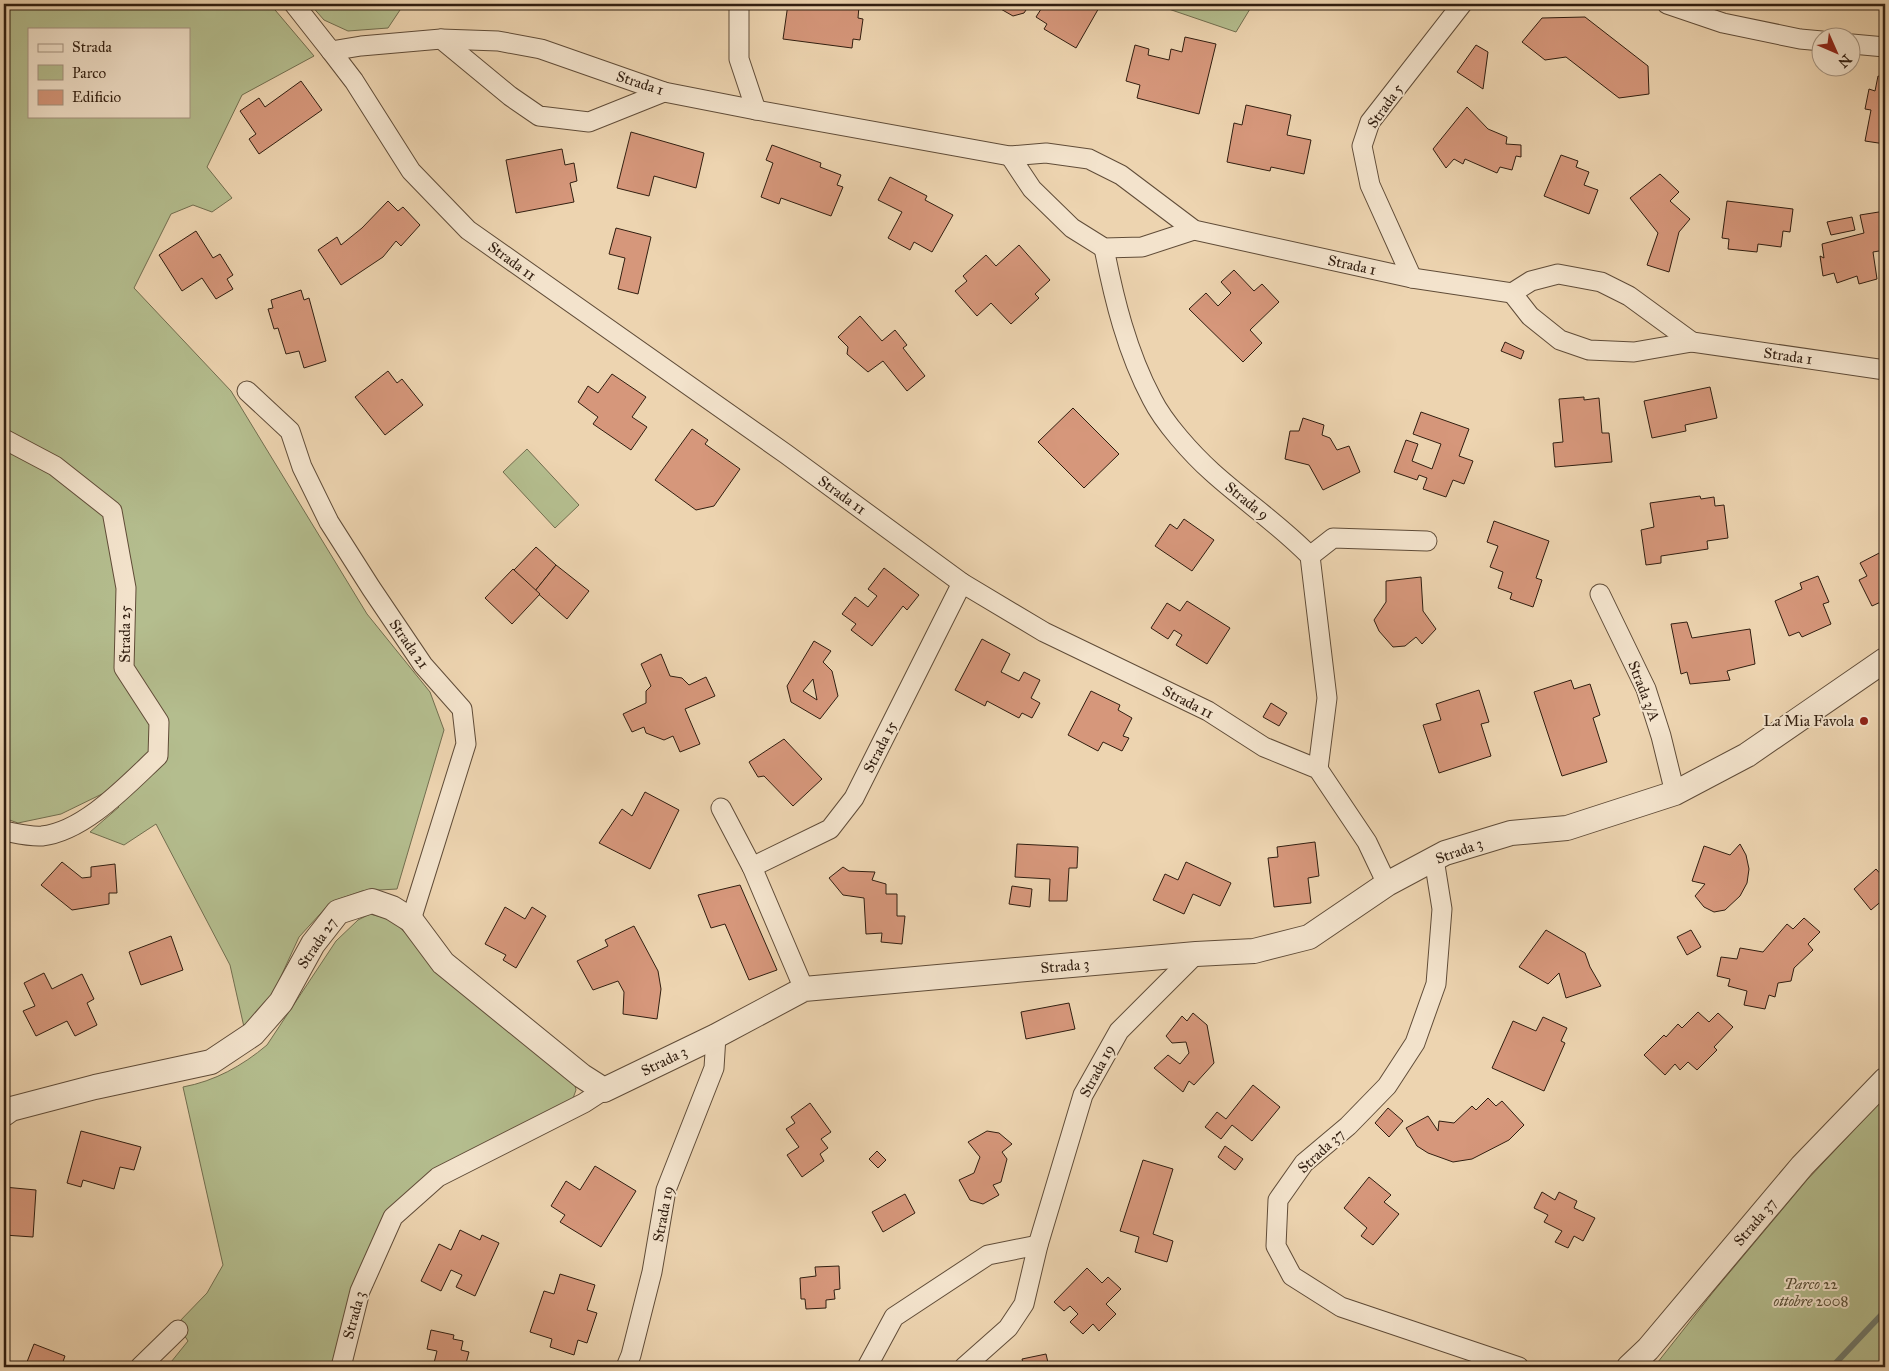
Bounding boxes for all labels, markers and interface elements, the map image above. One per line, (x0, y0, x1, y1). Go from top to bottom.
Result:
legend (28, 28, 190, 118)
north arrow (1812, 28, 1862, 78)
text: Strada (72, 38, 112, 56)
text: N (1835, 51, 1855, 71)
text: Parco (72, 64, 107, 82)
street label: Strada 1 (614, 67, 666, 99)
street label: Strada 5 (1363, 80, 1407, 132)
text: Edificio (72, 88, 121, 106)
street label: Strada 11 (485, 238, 540, 284)
street label: Strada 1 (1326, 251, 1378, 279)
street label: Strada 1 (1763, 344, 1814, 368)
street label: Strada 11 (815, 472, 870, 518)
street label: Strada 9 (1221, 478, 1273, 524)
street label: Strada 25 (116, 605, 134, 663)
street label: Strada 21 (385, 616, 433, 672)
street label: Strada 3/A (1624, 658, 1664, 724)
street label: Strada 11 (1159, 682, 1217, 723)
place label: La Mia Favola (1763, 712, 1855, 730)
marker: La Mia Favola (1858, 715, 1870, 727)
street label: Strada 15 (859, 718, 901, 776)
street label: Strada 3 (1433, 834, 1485, 868)
street label: Strada 27 (293, 914, 341, 972)
street label: Strada 3 (1040, 955, 1090, 977)
street label: Strada 3 (638, 1042, 690, 1080)
street label: Strada 19 (1076, 1042, 1118, 1100)
street label: Strada 37 (1294, 1125, 1348, 1177)
street label: Strada 19 (649, 1184, 677, 1244)
street label: Strada 37 (1730, 1194, 1780, 1250)
park label: Parco 22 ottobre 2008 (1774, 1275, 1849, 1310)
street label: Strada 3 (339, 1289, 369, 1341)

